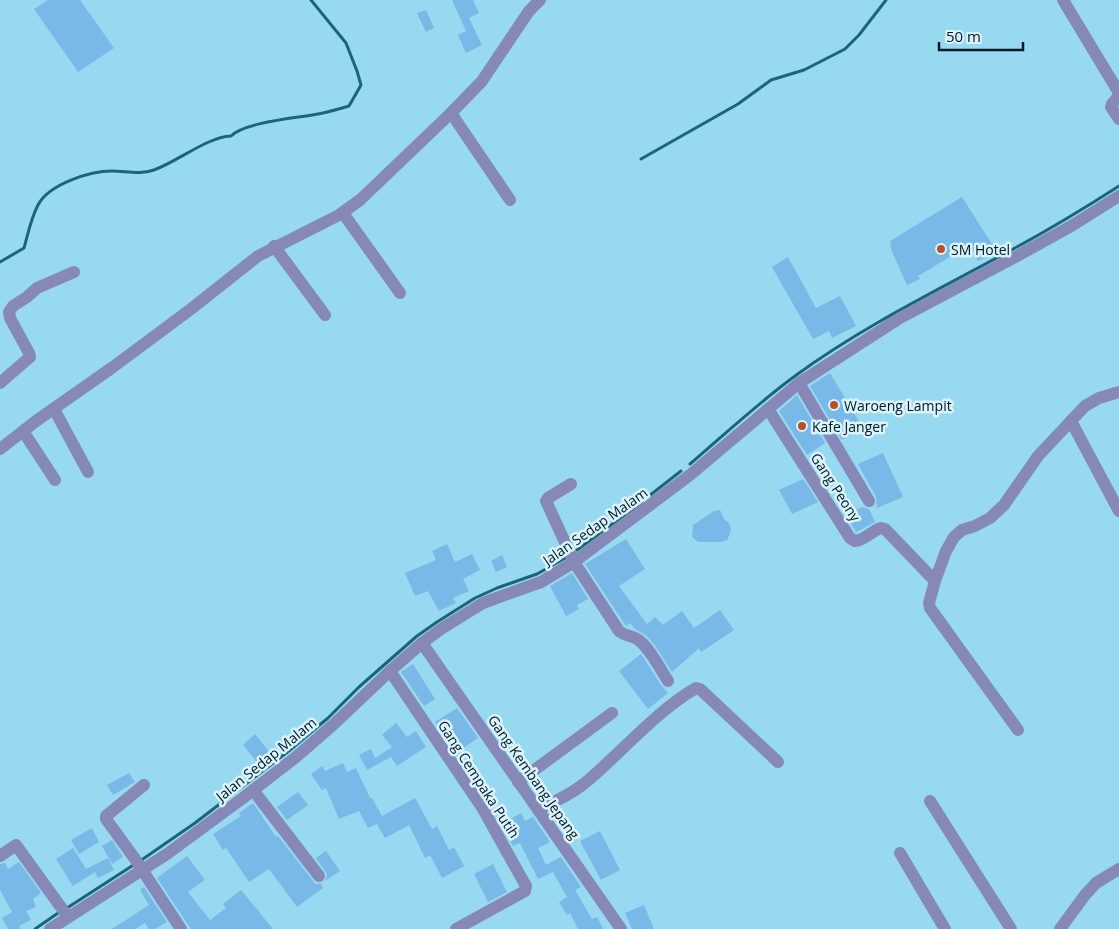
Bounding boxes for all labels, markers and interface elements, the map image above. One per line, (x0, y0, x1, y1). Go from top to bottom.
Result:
scale bar (939, 20, 1023, 52)
text: 50 m (946, 26, 981, 46)
place label: SM Hotel (951, 240, 1010, 259)
marker: SM Hotel (935, 243, 947, 255)
place label: Waroeng Lampit (844, 396, 952, 415)
marker: Waroeng Lampit (828, 399, 840, 411)
place label: Kafe Janger (812, 417, 886, 436)
marker: Kafe Janger (796, 420, 808, 432)
street label: Gang Peony (807, 449, 866, 526)
street label: Jalan Sedap Malam (537, 483, 651, 570)
street label: Gang Kembang Jepang (484, 711, 584, 843)
street label: Jalan Sedap Malam (210, 713, 320, 807)
street label: Gang Cempaka Putih (434, 717, 524, 841)

